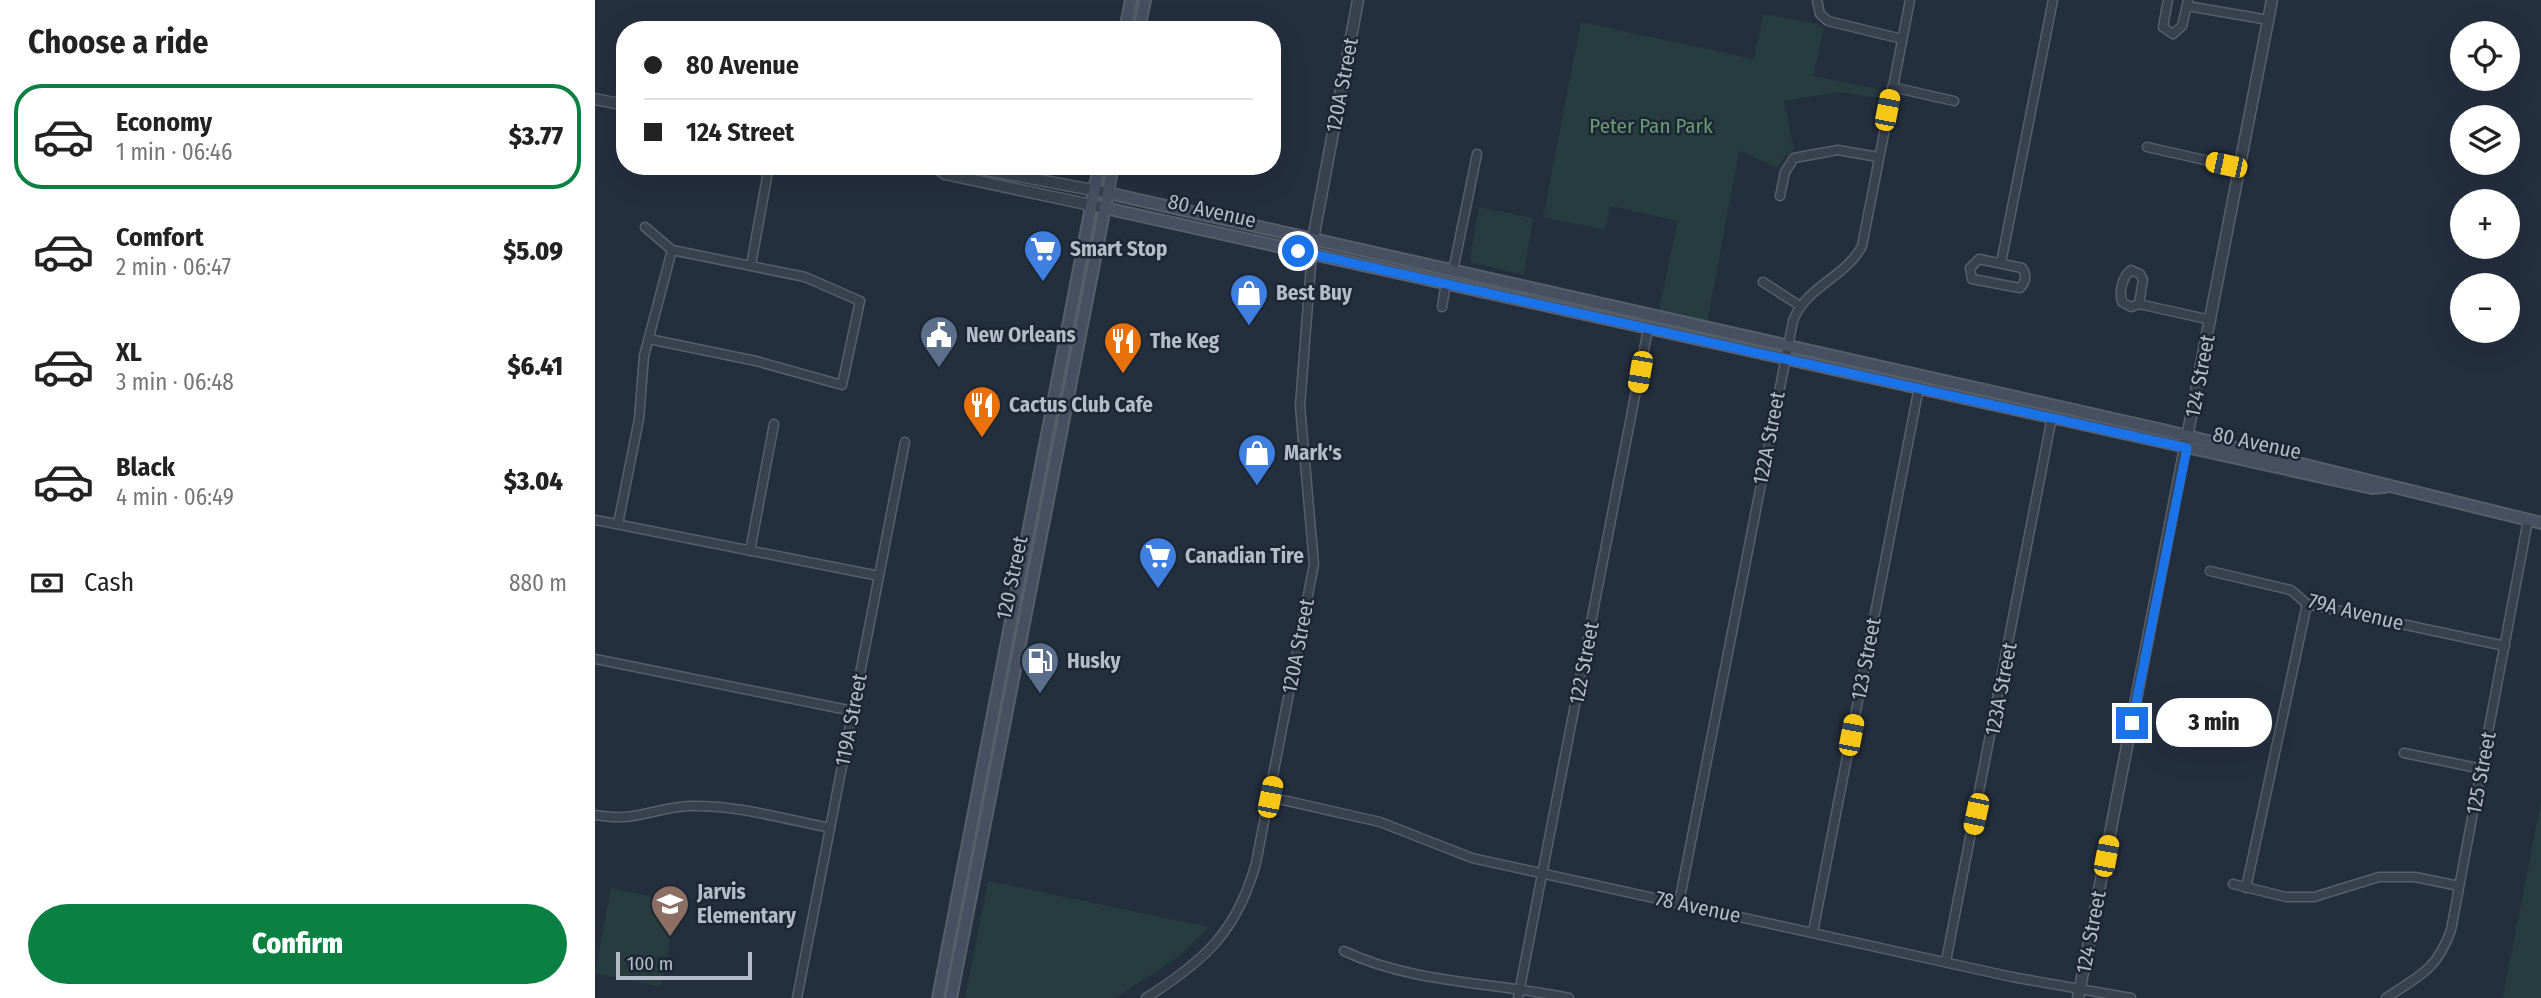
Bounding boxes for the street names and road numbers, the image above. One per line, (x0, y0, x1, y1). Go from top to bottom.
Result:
street label: 120A Street (1320, 35, 1364, 135)
street label: 80 Avenue (1165, 188, 1259, 234)
street label: 124 Street (2179, 332, 2221, 420)
street label: 122A Street (1747, 389, 1791, 487)
street label: 80 Avenue (2211, 421, 2303, 465)
street label: 120 Street (990, 534, 1034, 622)
street label: 79A Avenue (2306, 588, 2406, 636)
street label: 120A Street (1276, 596, 1320, 696)
street label: 123 Street (1845, 615, 1887, 702)
street label: 122 Street (1563, 620, 1605, 706)
street label: 123A Street (1979, 640, 2023, 738)
street label: 119A Street (829, 671, 873, 768)
street label: 125 Street (2460, 729, 2502, 817)
street label: 78 Avenue (1653, 885, 1743, 929)
street label: 124 Street (2070, 888, 2112, 976)

